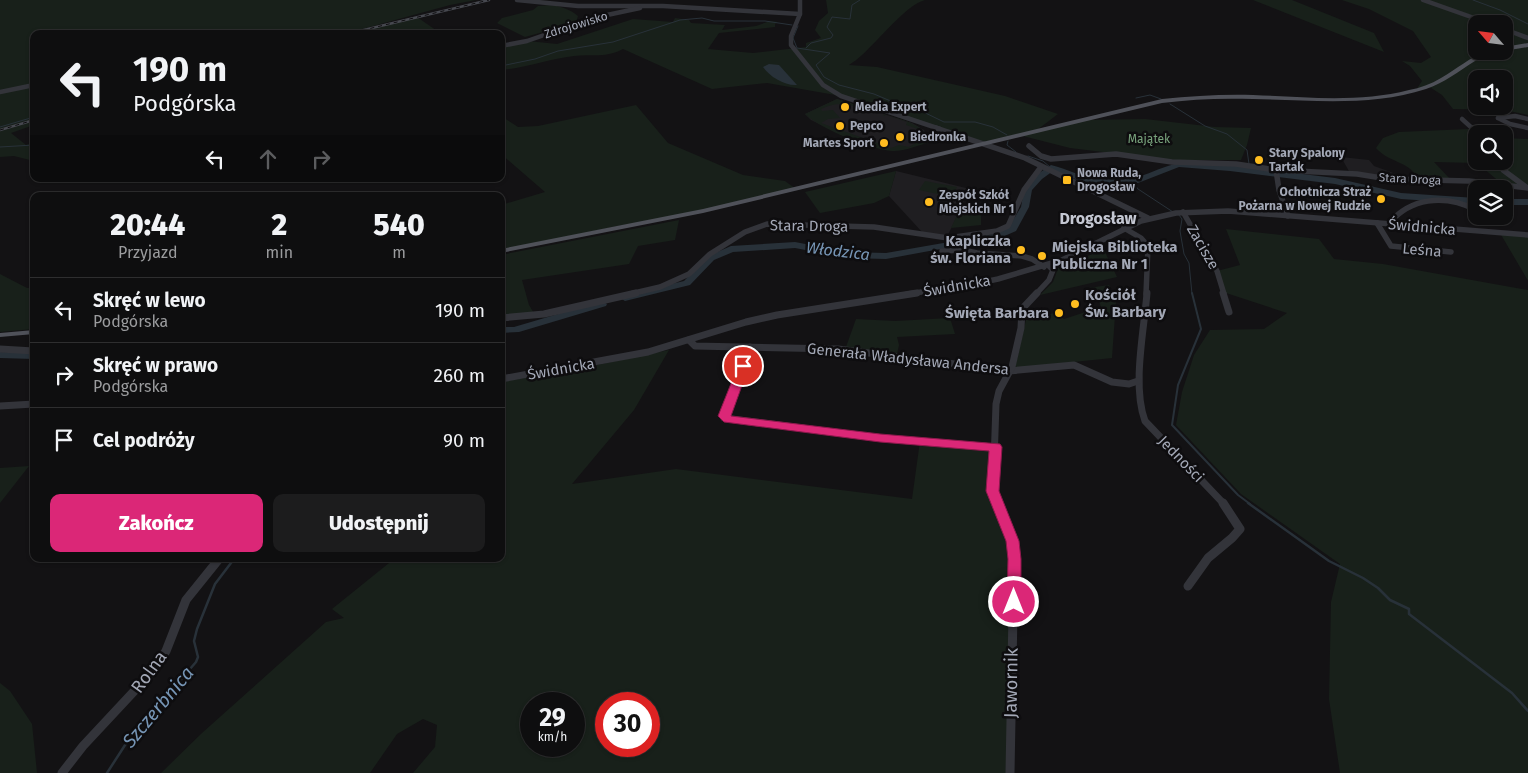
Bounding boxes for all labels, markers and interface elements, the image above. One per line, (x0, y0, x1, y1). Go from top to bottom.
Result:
street label: Zdrojowisko (543, 9, 609, 41)
north arrow (1468, 15, 1512, 60)
map controls (1468, 15, 1513, 225)
text: 190 m (133, 48, 227, 90)
icon: left (50, 50, 115, 115)
button: sound (1468, 70, 1513, 115)
text: Podgórska (133, 90, 236, 117)
place label: Media Expert (855, 100, 927, 114)
marker: Media Expert (839, 101, 851, 113)
place label: Pepco (850, 119, 883, 133)
marker: Pepco (834, 120, 846, 132)
button: search (1468, 125, 1513, 170)
place label: Biedronka (910, 130, 966, 144)
marker: Biedronka (894, 131, 906, 143)
park label: Majątek (1128, 132, 1171, 146)
place label: Martes Sport (803, 136, 874, 150)
marker: Martes Sport (878, 137, 890, 149)
icon: left (201, 145, 229, 173)
icon: ahead (254, 145, 282, 173)
icon: right (307, 145, 335, 173)
place label: Stary Spalony Tartak (1269, 146, 1346, 174)
marker: Stary Spalony Tartak (1253, 154, 1265, 166)
place label: Nowa Ruda, Drogosław (1077, 166, 1141, 194)
street label: Stara Droga (1378, 170, 1442, 188)
marker: Nowa Ruda, Drogosław (1061, 174, 1073, 186)
button: layers (1468, 180, 1513, 225)
place label: Ochotnicza Straż Pożarna w Nowej Rudzie (1239, 185, 1371, 213)
place label: Zespół Szkół Miejskich Nr 1 (939, 188, 1014, 216)
marker: Ochotnicza Straż Pożarna w Nowej Rudzie (1375, 193, 1387, 205)
marker: Zespół Szkół Miejskich Nr 1 (923, 196, 935, 208)
text: 20:44 (110, 207, 185, 243)
text: 2 (271, 207, 287, 243)
text: 540 (373, 207, 425, 243)
district label: Drogosław (1059, 209, 1137, 228)
street label: Świdnicka (1387, 215, 1457, 239)
street label: Stara Droga (770, 216, 848, 236)
street label: Zacisze (1183, 221, 1223, 273)
place label: Kapliczka św. Floriana (930, 232, 1011, 267)
water label: Włodzica (805, 238, 871, 264)
place label: Miejska Biblioteka Publiczna Nr 1 (1052, 238, 1178, 273)
street label: Leśna (1402, 239, 1442, 261)
text: Przyjazd (118, 243, 178, 262)
text: min (266, 243, 293, 262)
text: m (392, 243, 406, 262)
marker: Kapliczka św. Floriana (1015, 244, 1027, 256)
marker: Miejska Biblioteka Publiczna Nr 1 (1036, 250, 1048, 262)
street label: Świdnicka (922, 271, 992, 301)
place label: Kościół Św. Barbary (1085, 286, 1166, 321)
text: Skręć w lewo (93, 289, 206, 312)
icon: left (50, 296, 78, 324)
marker: Kościół Św. Barbary (1069, 298, 1081, 310)
text: 190 m (435, 299, 485, 322)
place label: Święta Barbara (945, 304, 1049, 322)
marker: Święta Barbara (1053, 307, 1065, 319)
text: Podgórska (93, 312, 168, 331)
street label: Generała Władysława Andersa (806, 339, 1010, 379)
pin (722, 345, 764, 387)
icon: arrive (729, 352, 757, 380)
text: Skręć w prawo (93, 354, 218, 377)
street label: Świdnicka (526, 354, 596, 384)
icon: right (50, 361, 78, 389)
text: 260 m (434, 364, 485, 387)
text: Podgórska (93, 377, 168, 396)
icon: arrive (50, 426, 78, 454)
text: Cel podróży (93, 429, 195, 452)
text: 90 m (443, 429, 485, 452)
street label: Jedności (1154, 432, 1208, 486)
button: Zakończ (50, 494, 263, 552)
button: Udostępnij (273, 494, 485, 552)
position arrow (987, 575, 1039, 627)
street label: Rolna (126, 647, 172, 697)
street label: Jawornik (999, 647, 1023, 718)
water label: Szczerbnica (117, 662, 199, 753)
speed limit sign: 30 (595, 692, 660, 757)
text: 29 (539, 703, 566, 733)
text: km/h (538, 730, 567, 744)

